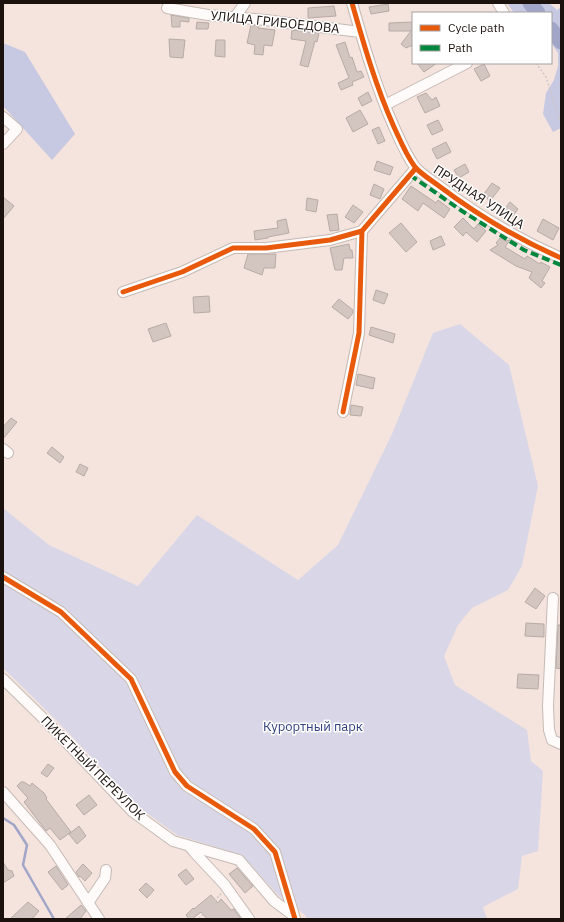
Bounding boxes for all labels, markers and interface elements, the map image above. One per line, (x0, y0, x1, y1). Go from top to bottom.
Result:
street label: УЛИЦА ГРИБОЕДОВА (210, 7, 341, 37)
legend (412, 12, 552, 64)
text: Cycle path (448, 20, 505, 35)
text: Path (448, 40, 473, 55)
street label: ПРУДНАЯ УЛИЦА (430, 161, 528, 233)
street label: ПИКЕТНЫЙ ПЕРЕУЛОК (37, 712, 149, 824)
park label: Курортный парк (263, 718, 363, 735)

